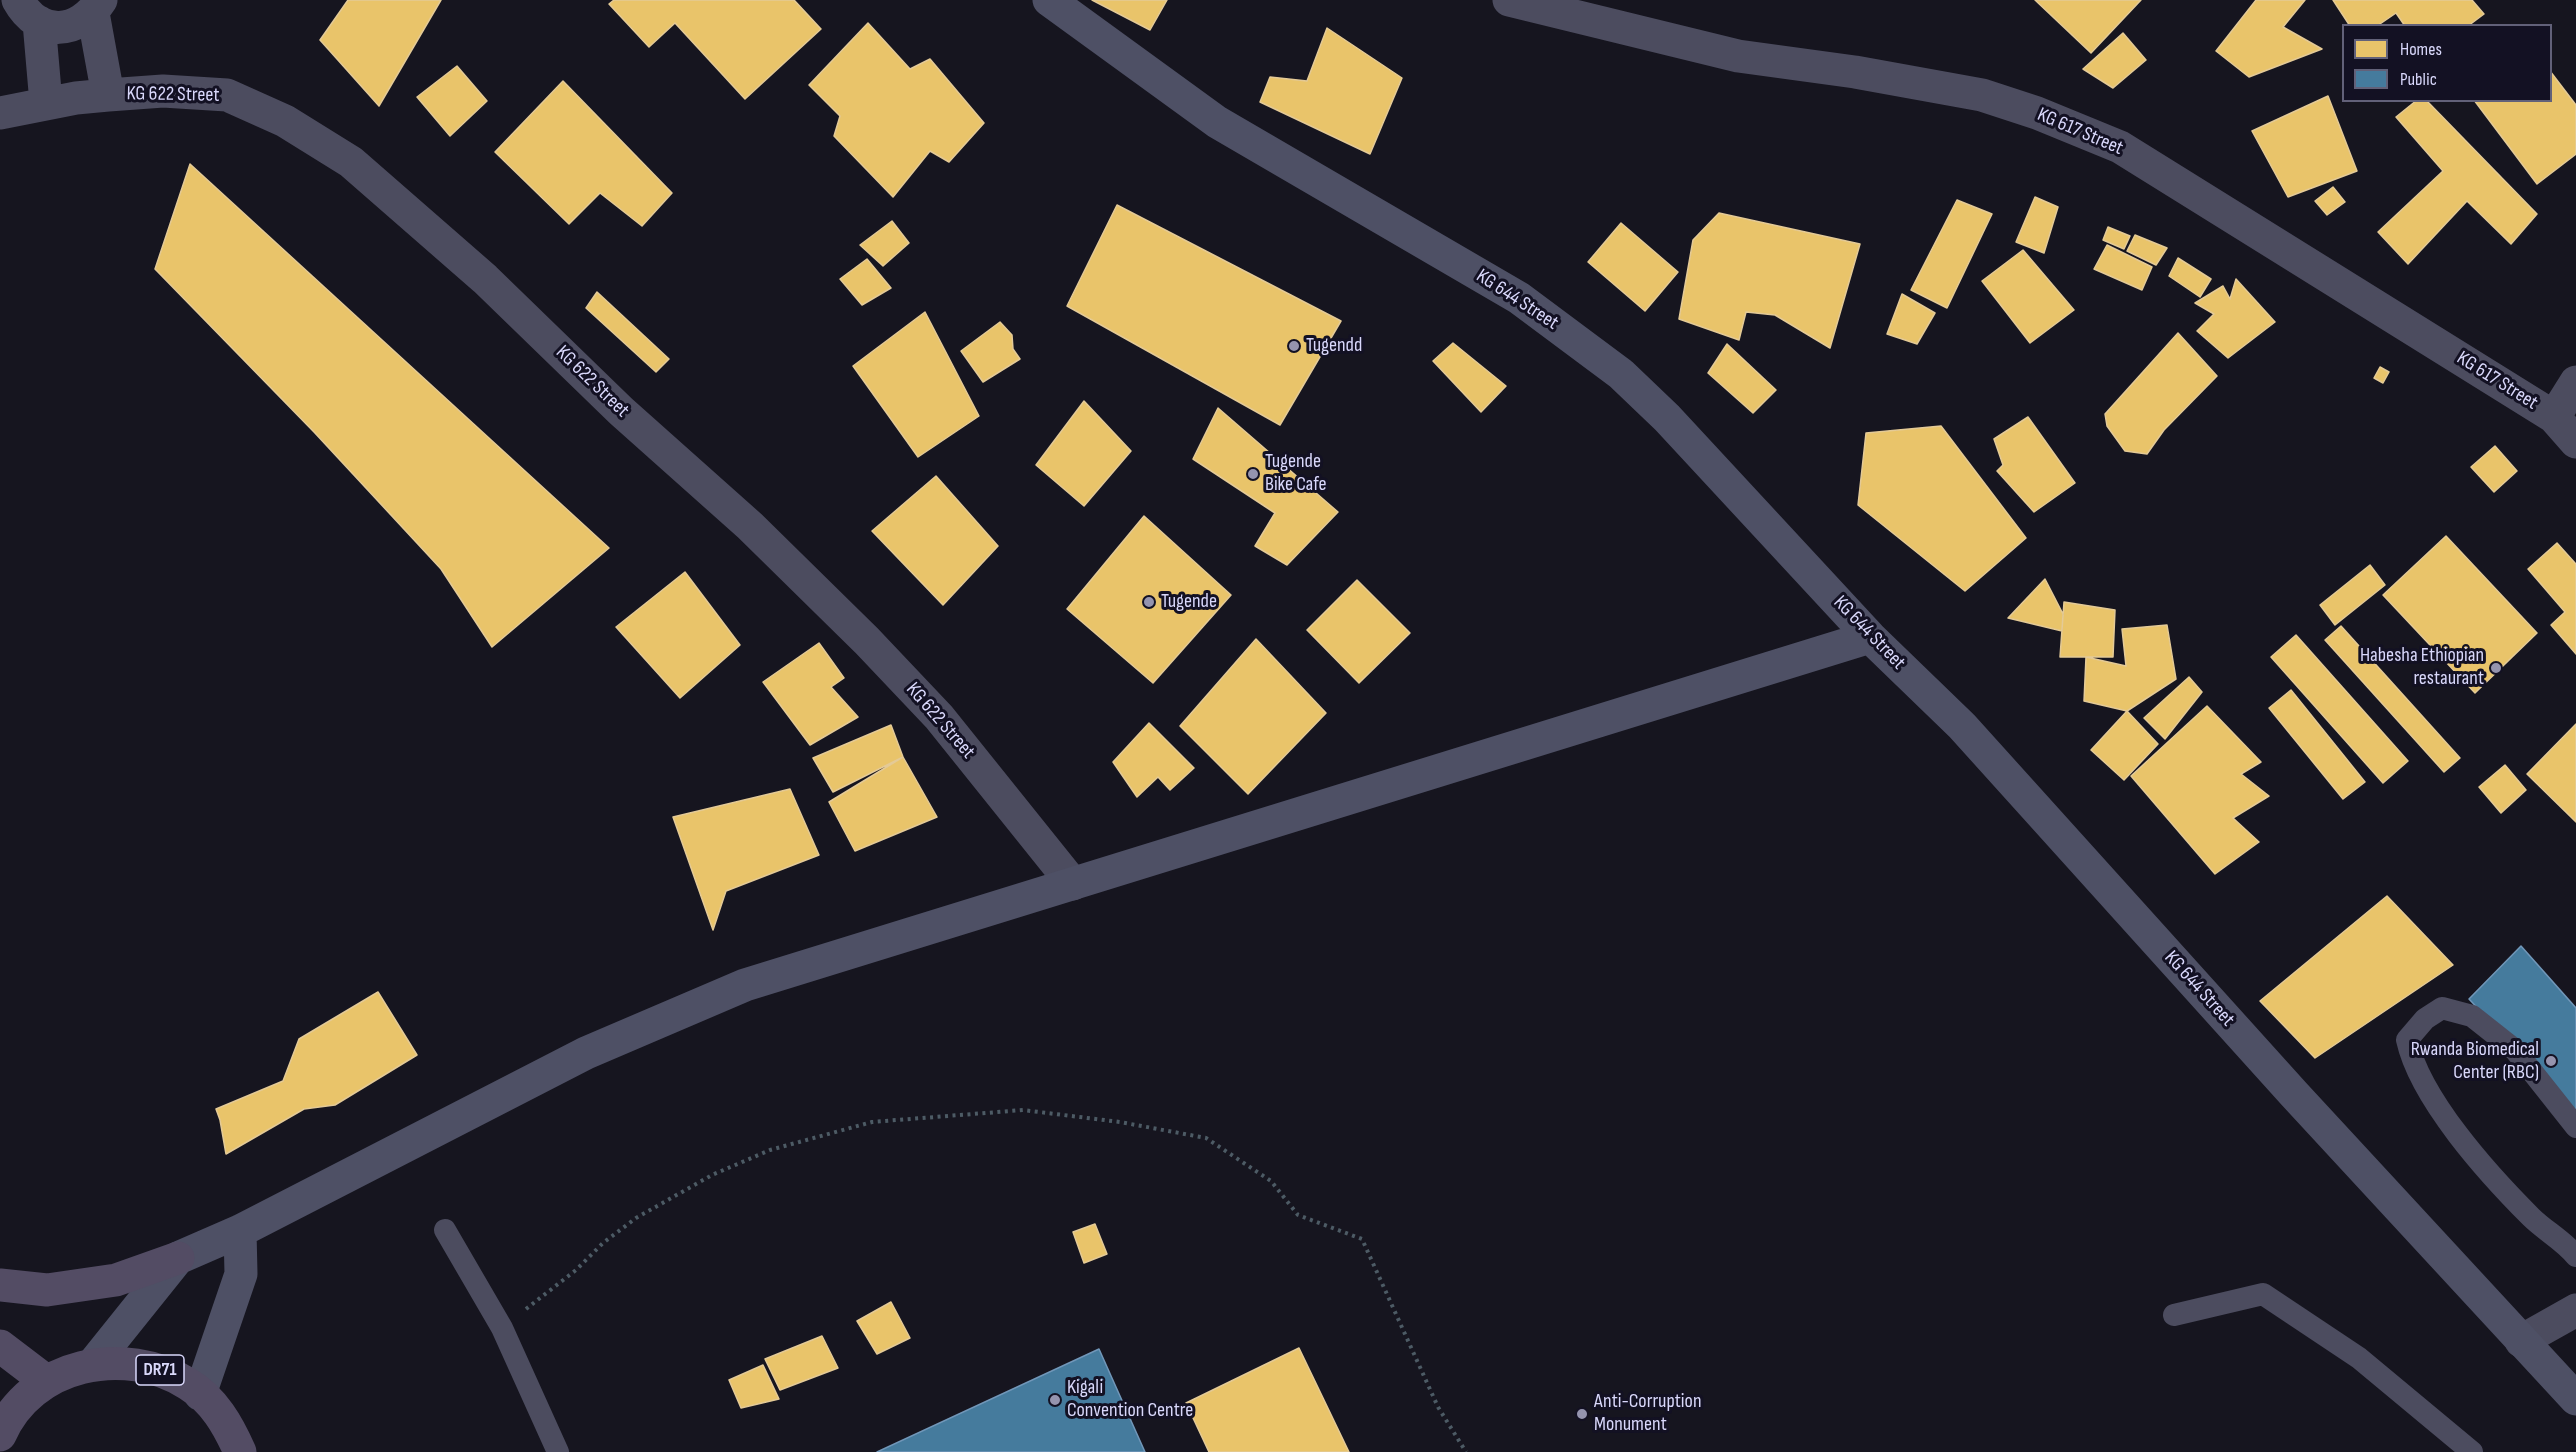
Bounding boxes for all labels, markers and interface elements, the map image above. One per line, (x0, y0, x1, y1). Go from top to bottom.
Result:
legend (2342, 24, 2552, 102)
text: Homes (2400, 39, 2442, 60)
text: Public (2400, 69, 2437, 90)
street label: KG 622 Street (126, 82, 220, 108)
street label: KG 617 Street (2033, 103, 2127, 161)
street label: KG 644 Street (1471, 265, 1563, 335)
place label: Tugendd (1306, 334, 1362, 358)
marker: Tugendd (1287, 339, 1301, 353)
street label: KG 622 Street (550, 341, 634, 423)
street label: KG 617 Street (2452, 347, 2542, 415)
place label: Tugende Bike Cafe (1265, 450, 1327, 497)
marker: Tugende Bike Cafe (1246, 467, 1260, 481)
place label: Tugende (1161, 590, 1217, 614)
street label: KG 644 Street (1828, 591, 1910, 675)
marker: Tugende (1142, 595, 1156, 609)
place label: Habesha Ethiopian restaurant (2360, 644, 2484, 691)
marker: Habesha Ethiopian restaurant (2489, 661, 2503, 675)
street label: KG 622 Street (901, 678, 979, 764)
street label: KG 644 Street (2159, 946, 2239, 1032)
place label: Rwanda Biomedical Center (RBC) (2411, 1038, 2539, 1085)
marker: Rwanda Biomedical Center (RBC) (2544, 1054, 2558, 1068)
road number: DR71 (136, 1355, 184, 1385)
place label: Kigali Convention Centre (1067, 1376, 1193, 1423)
place label: Anti-Corruption Monument (1594, 1390, 1701, 1437)
marker: Kigali Convention Centre (1048, 1393, 1062, 1407)
marker: Anti-Corruption Monument (1575, 1407, 1589, 1421)

